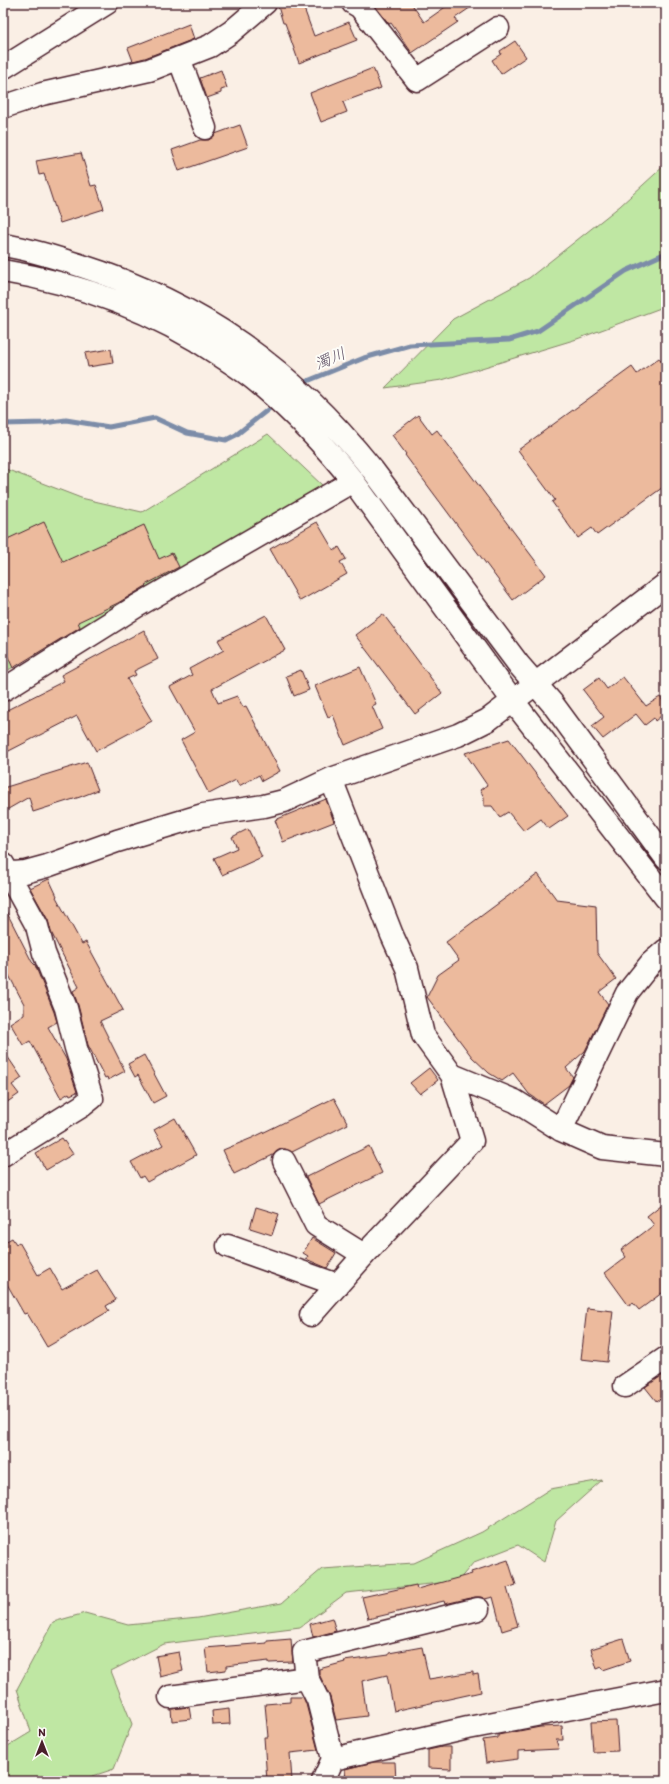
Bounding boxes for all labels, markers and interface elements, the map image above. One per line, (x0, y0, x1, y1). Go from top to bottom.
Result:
water label: 濁川 (312, 343, 349, 373)
north arrow (22, 1722, 62, 1762)
text: N (38, 1726, 46, 1739)

